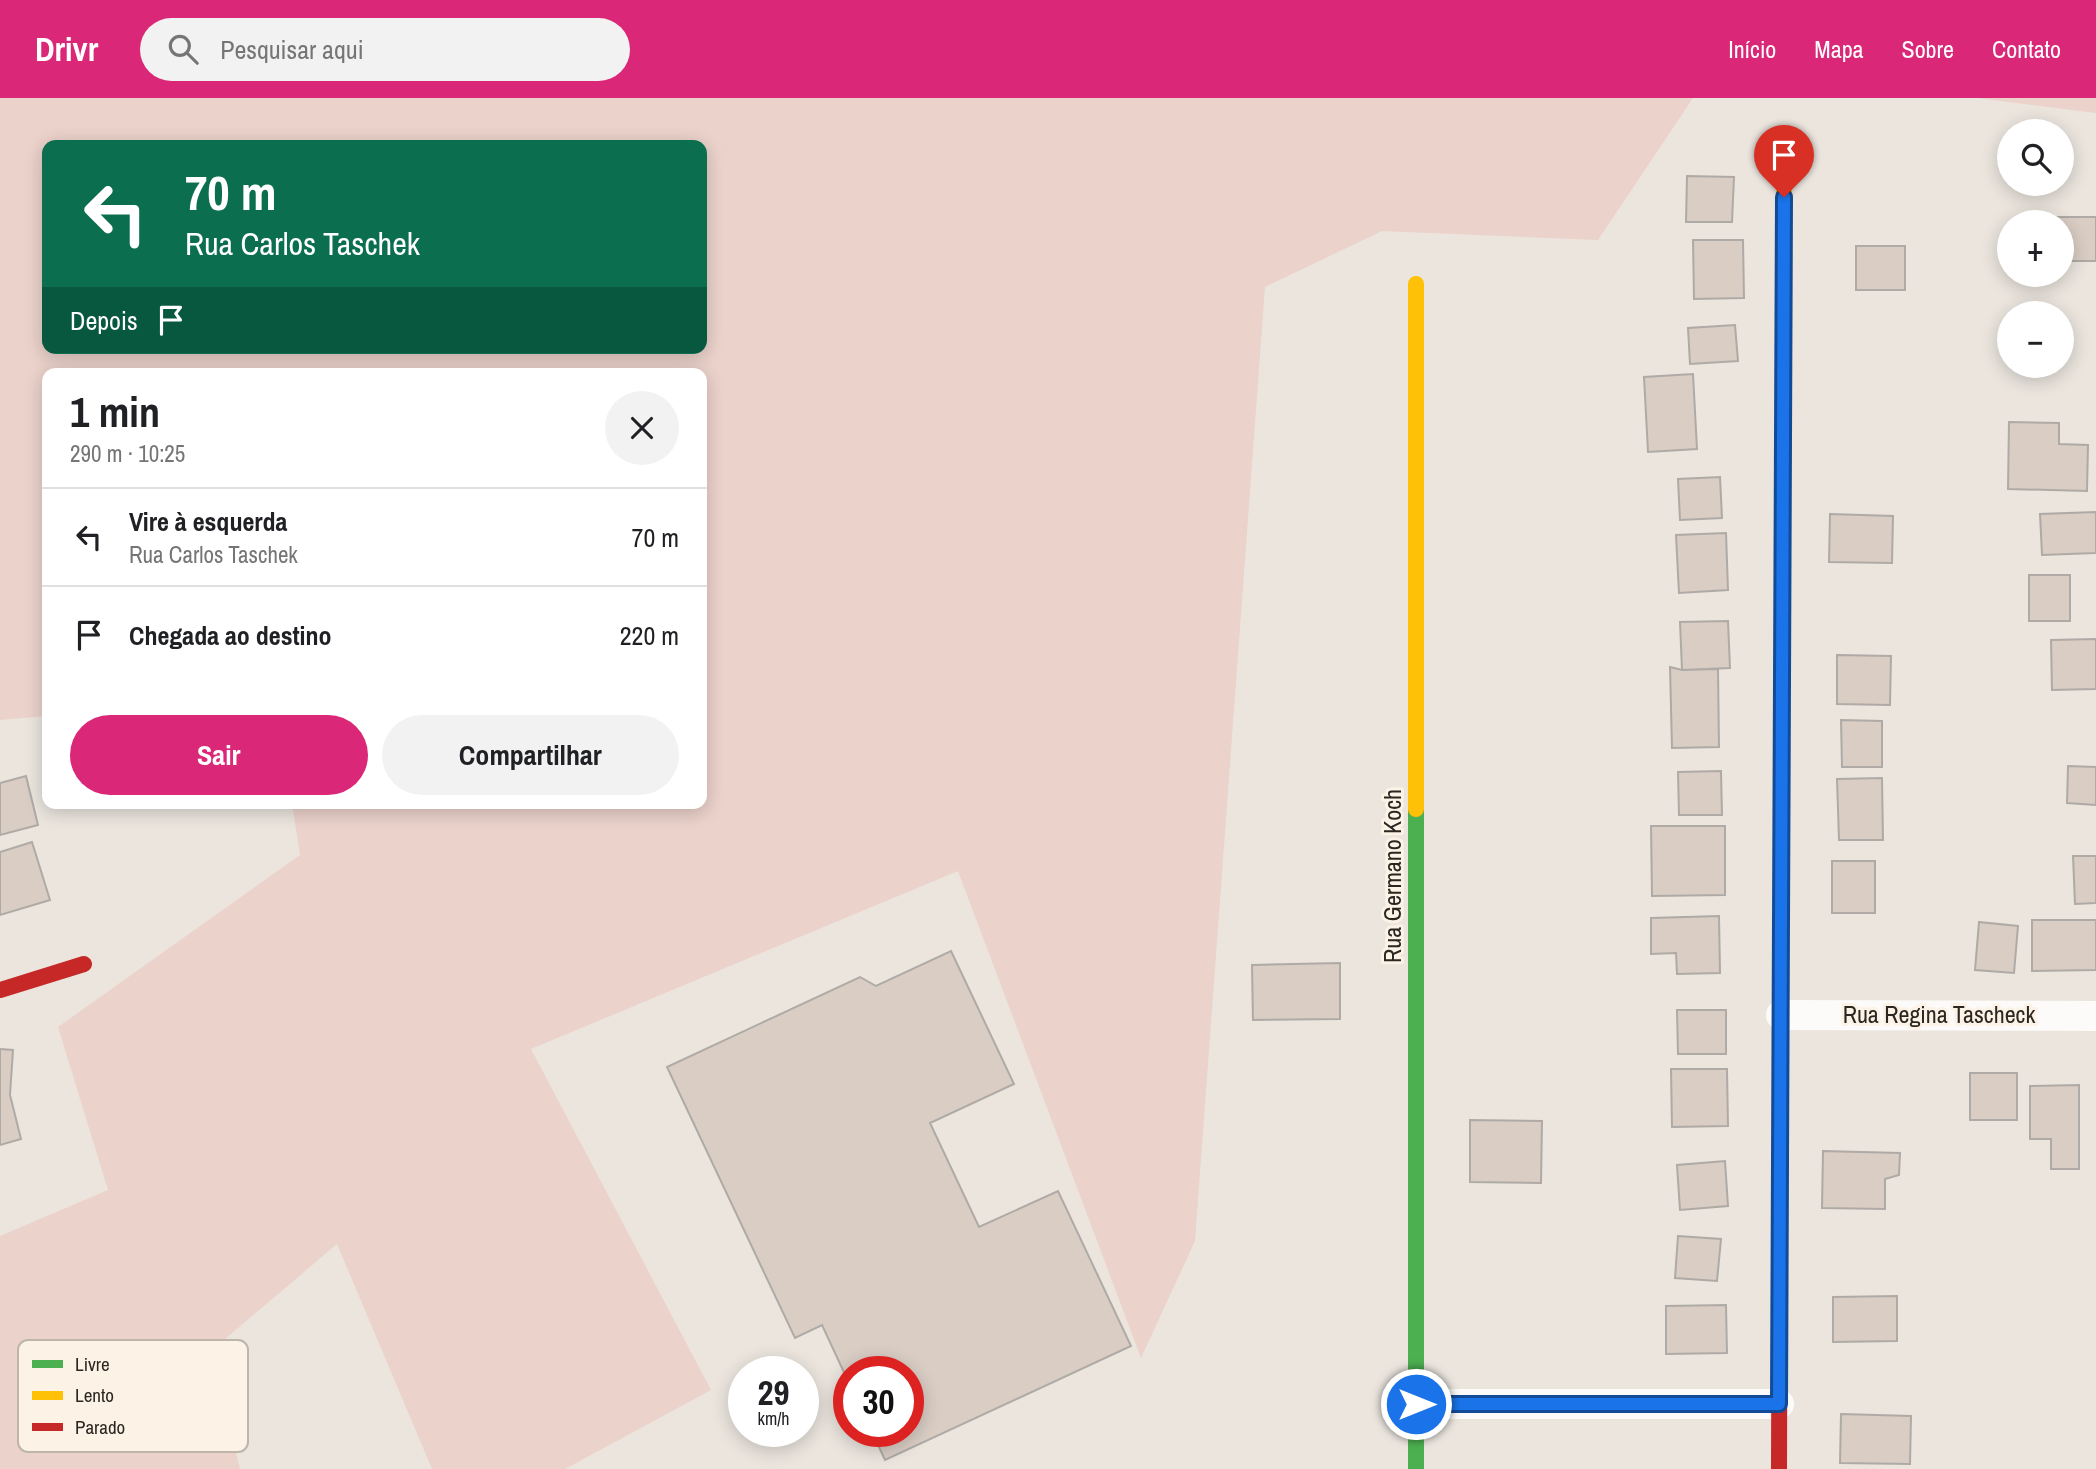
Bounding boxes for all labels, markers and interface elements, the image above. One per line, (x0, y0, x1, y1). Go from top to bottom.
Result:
search box (140, 18, 630, 81)
text: Drivr (35, 27, 98, 71)
icon: search (164, 30, 202, 68)
text: Pesquisar aqui (220, 32, 364, 67)
text: Início (1728, 33, 1776, 65)
text: Mapa (1814, 33, 1864, 65)
text: Sobre (1902, 33, 1954, 65)
text: Contato (1992, 33, 2061, 65)
map controls (1997, 119, 2074, 378)
button: search (1997, 119, 2074, 196)
pin (1754, 125, 1814, 197)
icon: arrive (1765, 136, 1803, 174)
text: 70 m (185, 159, 277, 225)
icon: left (70, 168, 161, 259)
button: + (1997, 210, 2074, 287)
text: Rua Carlos Taschek (185, 222, 420, 265)
icon: arrive (152, 301, 190, 339)
button: − (1997, 301, 2074, 378)
text: Depois (70, 303, 138, 338)
text: 1 min (70, 384, 160, 440)
button: close (605, 391, 679, 465)
text: 290 m · 10:25 (70, 438, 185, 469)
text: Vire à esquerda (129, 504, 287, 539)
icon: left (70, 518, 108, 556)
text: 70 m (632, 520, 679, 555)
text: Rua Carlos Taschek (129, 539, 298, 570)
icon: arrive (70, 616, 108, 654)
text: Chegada ao destino (129, 618, 332, 653)
text: 220 m (620, 618, 679, 653)
button: Sair (70, 715, 368, 795)
button: Compartilhar (382, 715, 679, 795)
street label: Rua Germano Koch (1376, 789, 1408, 963)
street label: Rua Regina Tascheck (1843, 998, 2035, 1030)
legend (18, 1340, 248, 1452)
text: Livre (75, 1351, 110, 1377)
speed limit sign: 30 (833, 1356, 924, 1447)
position arrow (1379, 1367, 1453, 1441)
text: 29 (758, 1369, 789, 1416)
text: Lento (75, 1382, 114, 1408)
text: km/h (758, 1406, 790, 1431)
text: Parado (75, 1414, 125, 1440)

